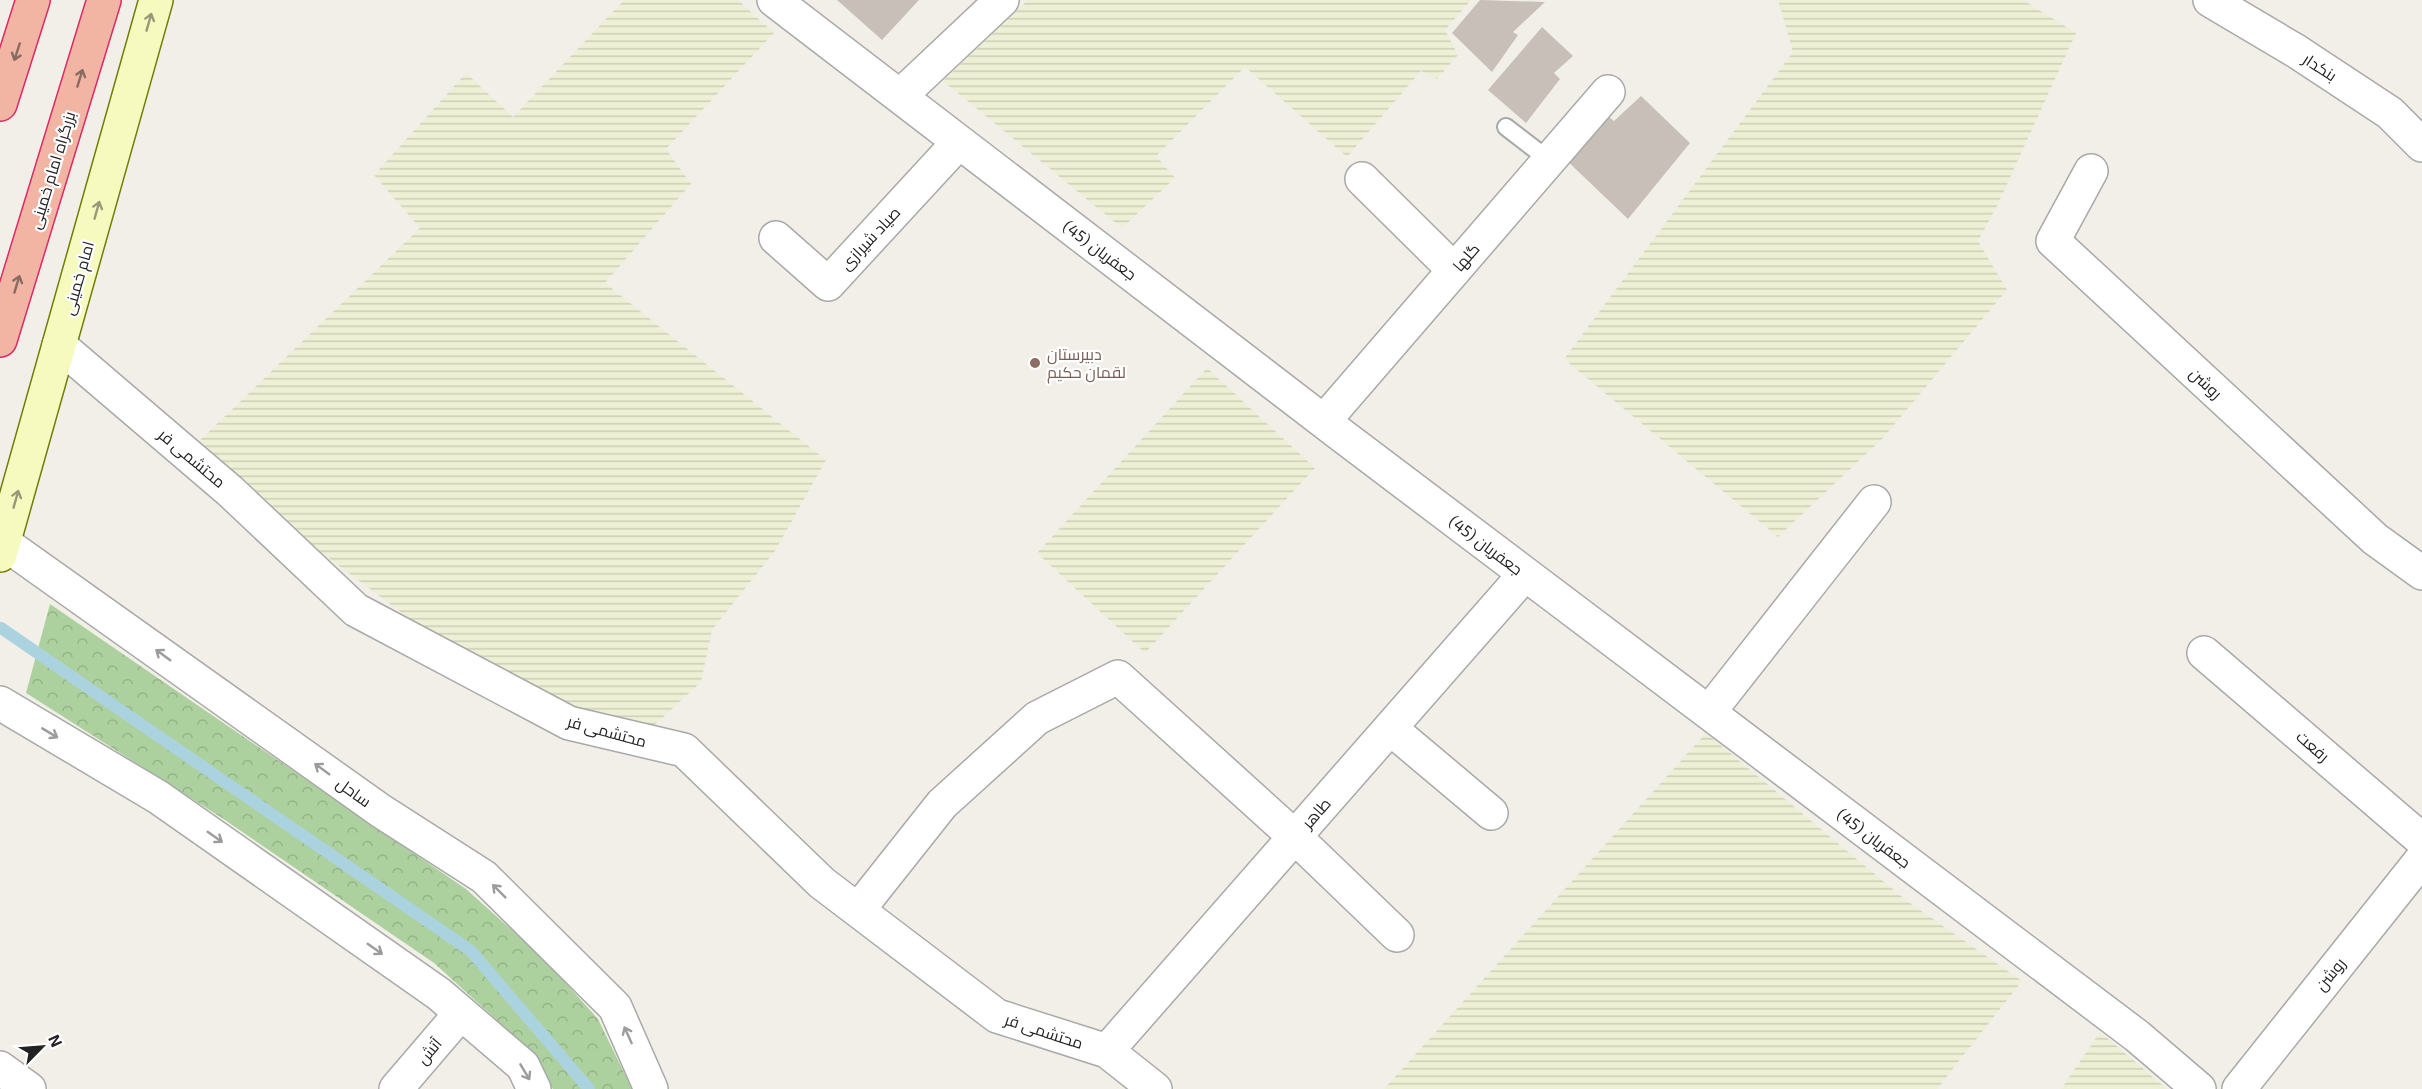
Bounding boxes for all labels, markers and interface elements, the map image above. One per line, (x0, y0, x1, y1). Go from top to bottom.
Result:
one-way arrow (144, 13, 156, 32)
one-way arrow (10, 42, 21, 61)
street label: بنکدار (2298, 48, 2341, 85)
one-way arrow (75, 69, 86, 88)
street label: بزرگراه امام خمینی (25, 109, 81, 232)
one-way arrow (92, 201, 103, 220)
street label: صیاد شیرازی (836, 202, 905, 275)
street label: جعفریان (45) (1059, 216, 1141, 285)
street label: امام خمینی (58, 239, 100, 318)
street label: گلها (1448, 239, 1484, 276)
one-way arrow (12, 275, 23, 294)
place label: دبیرستان لقمان حکیم (1047, 344, 1126, 384)
marker: دبیرستان لقمان حکیم (1028, 356, 1042, 370)
street label: روشن (2185, 363, 2226, 404)
street label: محتشمی فر (153, 424, 230, 493)
one-way arrow (11, 490, 23, 509)
street label: جعفریان (45) (1445, 511, 1527, 580)
one-way arrow (155, 649, 171, 661)
street label: محتشمی فر (564, 711, 649, 752)
street label: رفعت (2292, 726, 2334, 766)
one-way arrow (41, 727, 58, 739)
one-way arrow (314, 762, 330, 775)
street label: ساحل (332, 773, 375, 812)
street label: طاهر (1297, 794, 1335, 833)
street label: جعفریان (45) (1833, 804, 1915, 873)
one-way arrow (207, 831, 223, 843)
one-way arrow (491, 884, 506, 899)
one-way arrow (366, 943, 382, 955)
street label: روشن (2311, 953, 2350, 995)
street label: محتشمی فر (1001, 1009, 1086, 1054)
north arrow (12, 1017, 72, 1077)
one-way arrow (621, 1027, 633, 1045)
text: N (45, 1031, 67, 1050)
street label: آتش (412, 1033, 447, 1069)
one-way arrow (519, 1063, 531, 1080)

